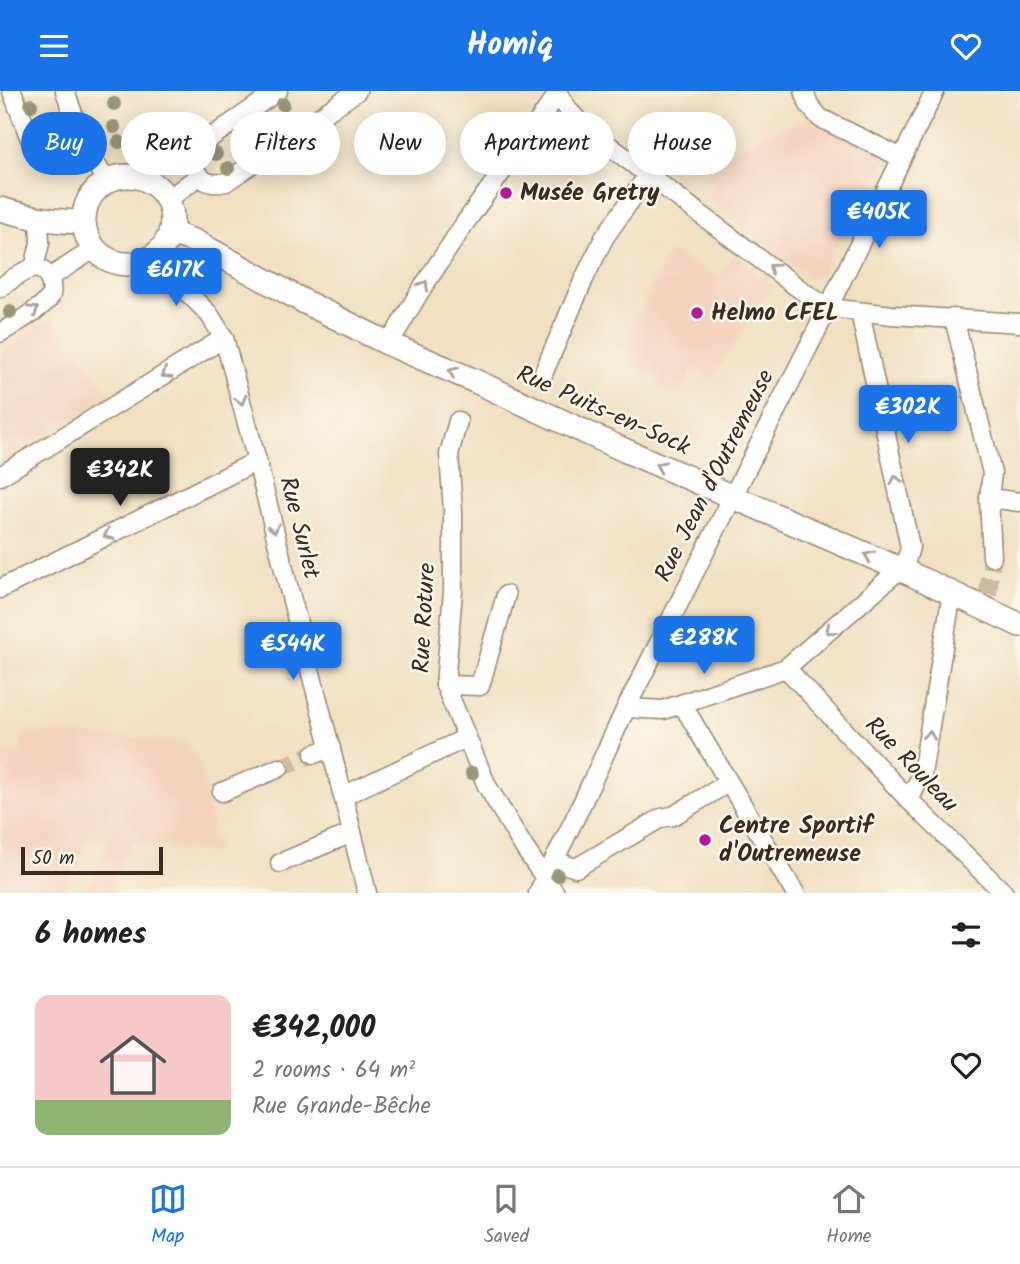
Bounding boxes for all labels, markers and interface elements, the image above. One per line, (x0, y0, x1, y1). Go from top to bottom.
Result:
text: Homiq (467, 20, 553, 71)
icon: menu (35, 27, 73, 65)
icon: heart (947, 27, 985, 65)
chip: Buy (21, 112, 107, 175)
chip: Rent (121, 112, 216, 175)
chip: Filters (230, 112, 340, 175)
chip: New (354, 112, 446, 175)
chip: Apartment (460, 112, 614, 175)
chip: House (628, 112, 736, 175)
place label: Musée Gretry (520, 174, 660, 213)
marker: Musée Gretry (498, 185, 514, 201)
pin: €405K (830, 191, 928, 250)
text: €405K (847, 195, 911, 231)
pin: €617K (127, 249, 225, 308)
text: €617K (147, 253, 205, 289)
one-way arrow (768, 264, 780, 277)
one-way arrow (416, 280, 429, 293)
place label: Helmo CFEL (711, 294, 839, 333)
marker: Helmo CFEL (689, 305, 705, 321)
one-way arrow (26, 306, 39, 318)
street label: Rue Puits-en-Sock (510, 355, 697, 467)
street label: Rue Jean d'Outremeuse (645, 363, 786, 589)
one-way arrow (161, 365, 174, 378)
one-way arrow (447, 366, 460, 380)
pin: €302K (859, 385, 957, 445)
text: €302K (875, 390, 941, 426)
one-way arrow (233, 393, 247, 405)
pin: €342K (71, 449, 169, 508)
text: €342K (87, 453, 153, 489)
one-way arrow (655, 460, 667, 474)
street label: Rue Surlet (267, 473, 331, 584)
one-way arrow (890, 474, 904, 486)
one-way arrow (265, 522, 280, 534)
one-way arrow (103, 527, 115, 541)
one-way arrow (864, 550, 876, 564)
street label: Rue Roture (403, 562, 447, 674)
pin: €288K (655, 617, 753, 676)
text: €288K (670, 621, 738, 657)
one-way arrow (825, 622, 838, 634)
pin: €544K (244, 623, 342, 682)
text: €544K (260, 627, 326, 663)
street label: Rue Rouleau (855, 708, 968, 823)
one-way arrow (921, 729, 936, 741)
place label: Centre Sportif d'Outremeuse (719, 807, 875, 874)
marker: Centre Sportif d'Outremeuse (697, 832, 713, 848)
scale bar (21, 844, 163, 876)
text: 50 m (32, 844, 74, 874)
text: 6 homes (35, 911, 147, 959)
icon: filters (947, 916, 985, 954)
text: €342,000 (252, 1005, 375, 1053)
icon: home (91, 1023, 175, 1107)
icon: heart (947, 1046, 985, 1084)
text: 2 rooms · 64 m² (252, 1053, 415, 1089)
text: Rue Grande-Bêche (252, 1089, 431, 1125)
tab: Map (149, 1180, 187, 1252)
tab: Saved (484, 1180, 529, 1252)
tab: Home (826, 1180, 871, 1252)

